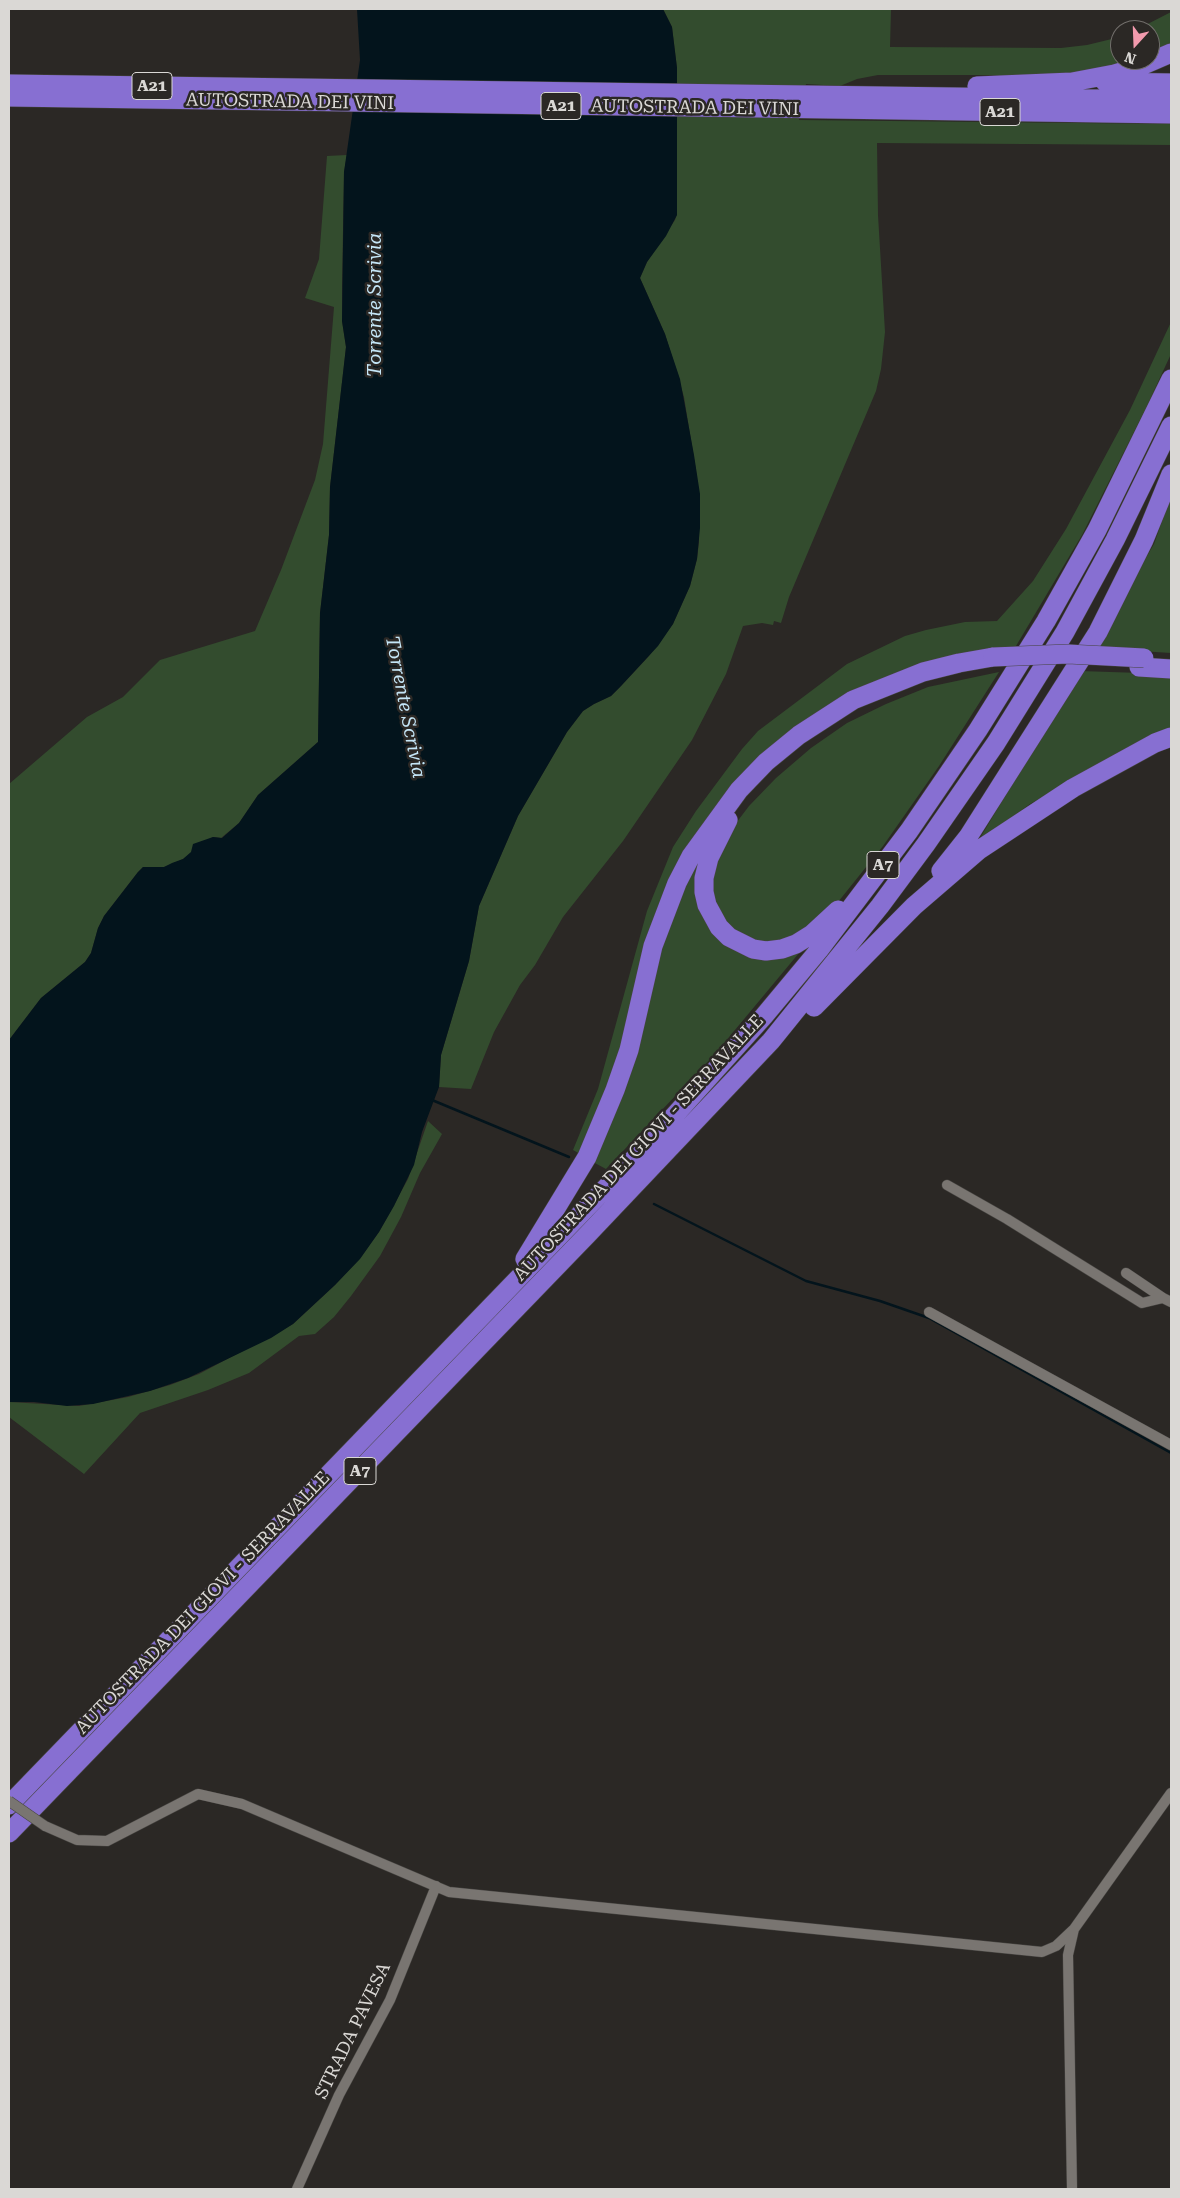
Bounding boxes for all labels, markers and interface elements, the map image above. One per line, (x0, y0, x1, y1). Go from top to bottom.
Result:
north arrow (1110, 20, 1160, 70)
text: N (1122, 49, 1138, 68)
road number: A21 (132, 72, 172, 100)
street label: AUTOSTRADA DEI VINI (186, 89, 394, 115)
road number: A21 (541, 92, 581, 120)
street label: AUTOSTRADA DEI VINI (591, 95, 799, 121)
road number: A21 (980, 98, 1020, 125)
water label: Torrente Scrivia (364, 233, 386, 377)
water label: Torrente Scrivia (380, 634, 430, 780)
road number: A7 (867, 852, 899, 878)
street label: AUTOSTRADA DEI GIOVI - SERRAVALLE (510, 1010, 768, 1286)
road number: A7 (344, 1458, 376, 1484)
street label: AUTOSTRADA DEI GIOVI - SERRAVALLE (71, 1467, 335, 1739)
street label: STRADA PAVESA (311, 1959, 395, 2103)

